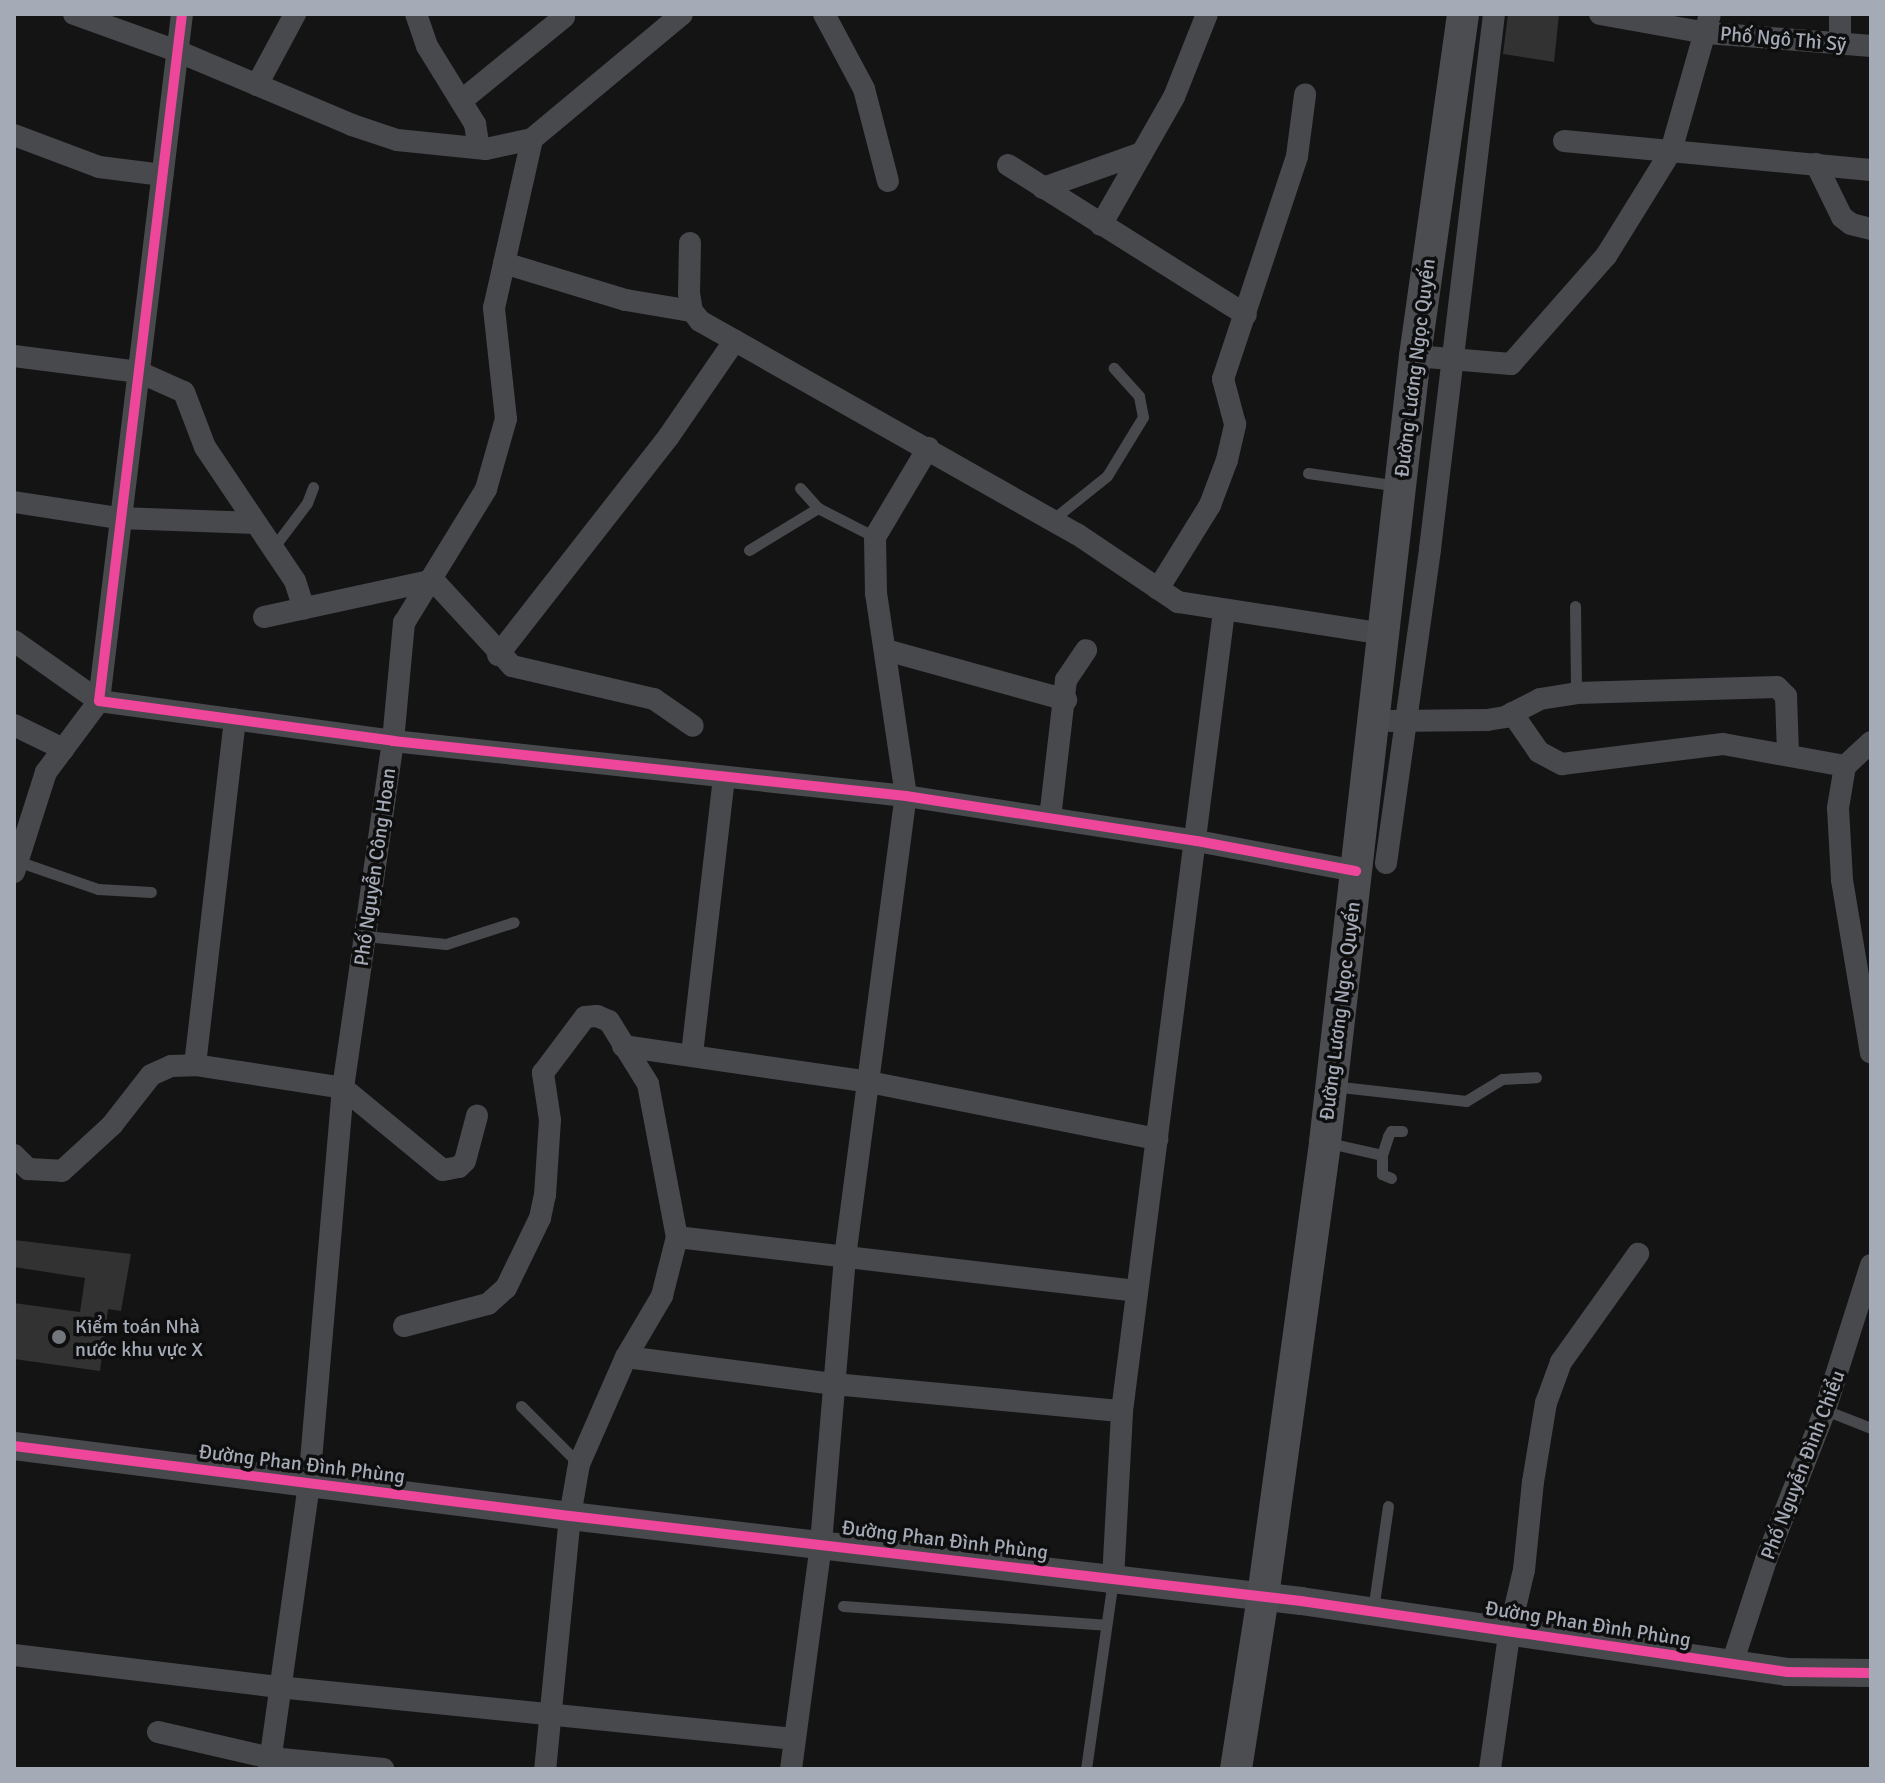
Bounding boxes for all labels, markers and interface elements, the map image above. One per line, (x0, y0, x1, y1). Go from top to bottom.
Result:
street label: Phố Ngô Thì Sỹ (1719, 22, 1847, 56)
street label: Đường Lương Ngọc Quyến (1390, 257, 1440, 479)
street label: Phố Nguyễn Công Hoan (349, 766, 401, 968)
street label: Đường Lương Ngọc Quyến (1315, 900, 1365, 1122)
place label: Kiểm toán Nhà nước khu vực X (75, 1314, 203, 1361)
marker: Kiểm toán Nhà nước khu vực X (50, 1328, 68, 1346)
street label: Phố Nguyễn Đình Chiểu (1756, 1367, 1850, 1563)
street label: Đường Phan Đình Phùng (197, 1439, 407, 1489)
street label: Đường Phan Đình Phùng (840, 1515, 1050, 1565)
street label: Đường Phan Đình Phùng (1483, 1596, 1693, 1652)

